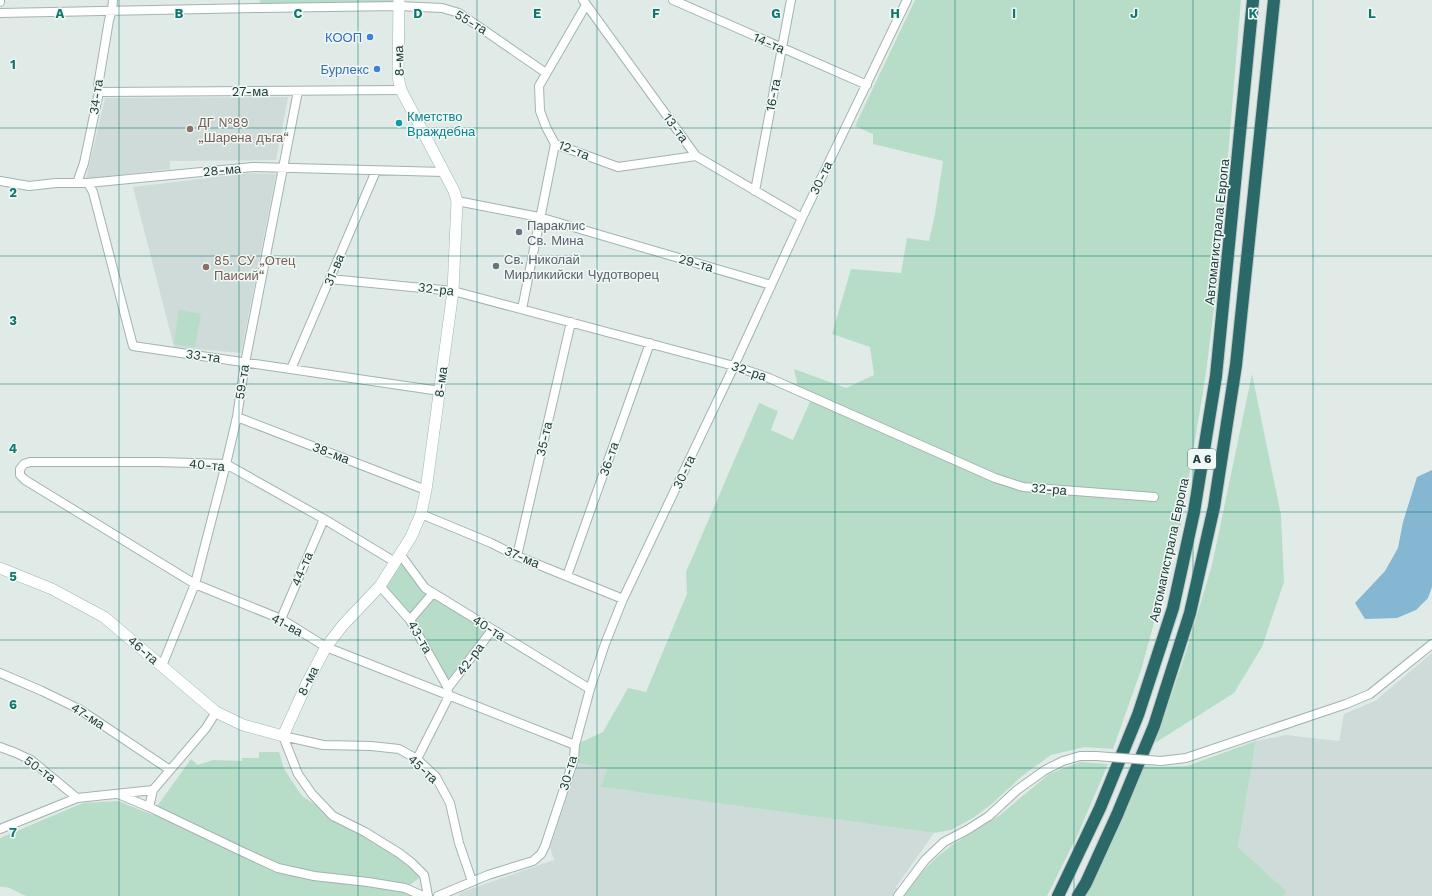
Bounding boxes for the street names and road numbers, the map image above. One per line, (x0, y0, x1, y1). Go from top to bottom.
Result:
street label: 55-та (452, 7, 490, 38)
street label: 14-та (751, 30, 788, 57)
street label: 8-ма (391, 45, 407, 77)
street label: 16-та (763, 77, 784, 112)
street label: 34-та (86, 78, 106, 115)
street label: 27-ма (232, 84, 269, 99)
street label: 13-та (660, 111, 692, 146)
street label: 12-та (556, 137, 592, 163)
street label: Автомагистрала Европа (1202, 157, 1232, 306)
street label: 30-та (807, 158, 836, 197)
street label: 28-ма (202, 161, 243, 179)
street label: 31-ва (321, 251, 348, 288)
street label: 29-та (677, 251, 716, 275)
street label: 32-ра (417, 279, 456, 299)
street label: 33-та (185, 346, 222, 366)
street label: 32-ра (730, 358, 769, 384)
street label: 59-та (232, 363, 252, 401)
street label: 8-ма (431, 365, 451, 398)
street label: 35-та (533, 420, 555, 458)
street label: 38-ма (310, 439, 352, 467)
street label: 36-та (596, 439, 622, 478)
road number: A 6 (1188, 449, 1216, 469)
street label: 30-та (670, 452, 699, 491)
street label: 40-та (189, 456, 226, 474)
street label: Автомагистрала Европа (1146, 476, 1192, 623)
street label: 32-ра (1030, 480, 1068, 498)
street label: 37-ма (502, 543, 542, 571)
street label: 44-та (288, 549, 316, 588)
street label: 41-ва (269, 611, 306, 640)
street label: 40-та (470, 612, 509, 644)
street label: 43-та (405, 618, 436, 657)
street label: 46-та (125, 633, 162, 668)
street label: 42-ра (453, 639, 487, 678)
street label: 8-ма (295, 663, 322, 698)
street label: 47-ма (68, 700, 108, 732)
street label: 45-та (405, 752, 442, 787)
street label: 50-та (21, 753, 59, 786)
street label: 30-та (556, 753, 580, 792)

